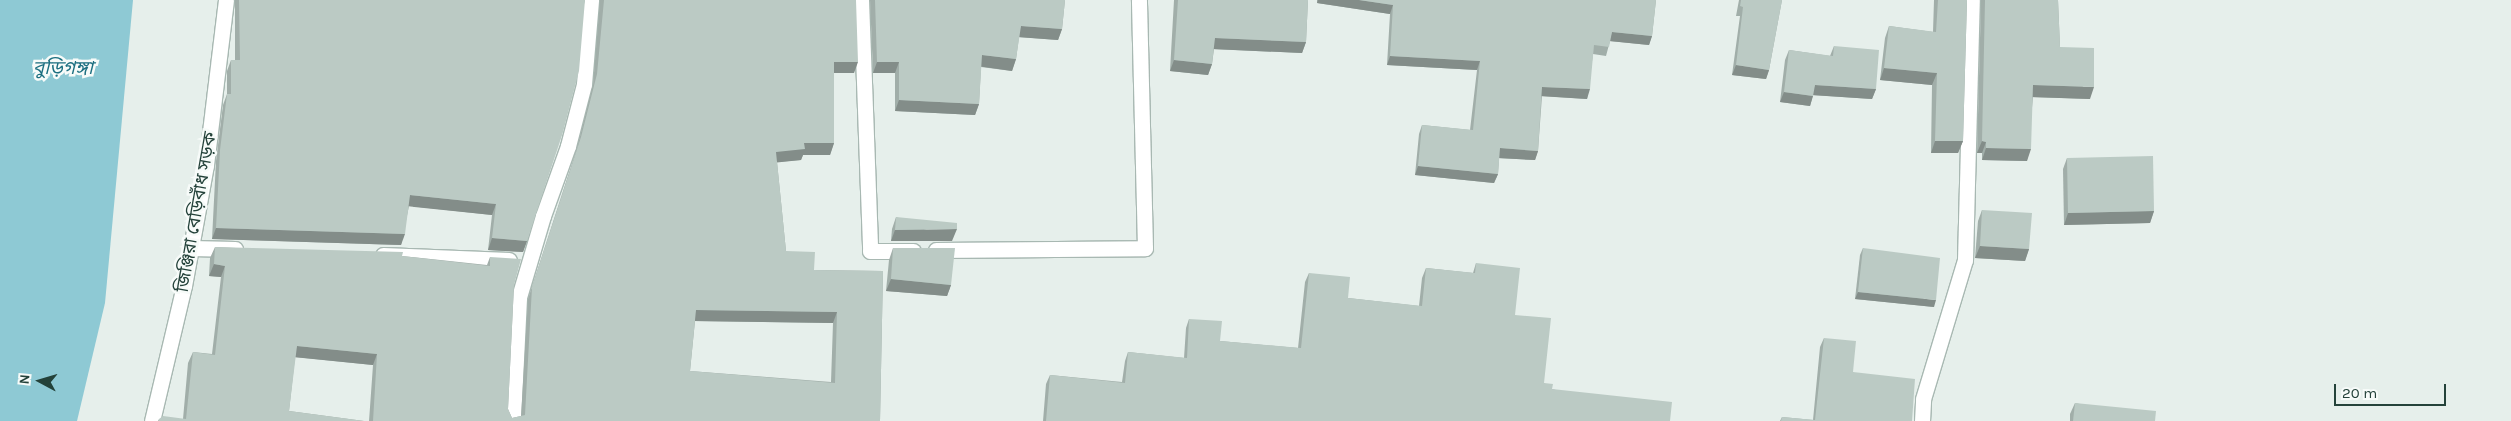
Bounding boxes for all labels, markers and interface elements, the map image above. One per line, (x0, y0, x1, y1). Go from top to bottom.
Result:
water label: বুড়িগঙ্গা (33, 58, 93, 80)
street label: জিঞ্জিরা বেড়িবাঁধ সড়ক (171, 130, 221, 294)
north arrow (15, 356, 65, 406)
text: N (16, 374, 34, 385)
scale bar (2336, 374, 2448, 406)
text: 20 m (2342, 384, 2377, 402)

